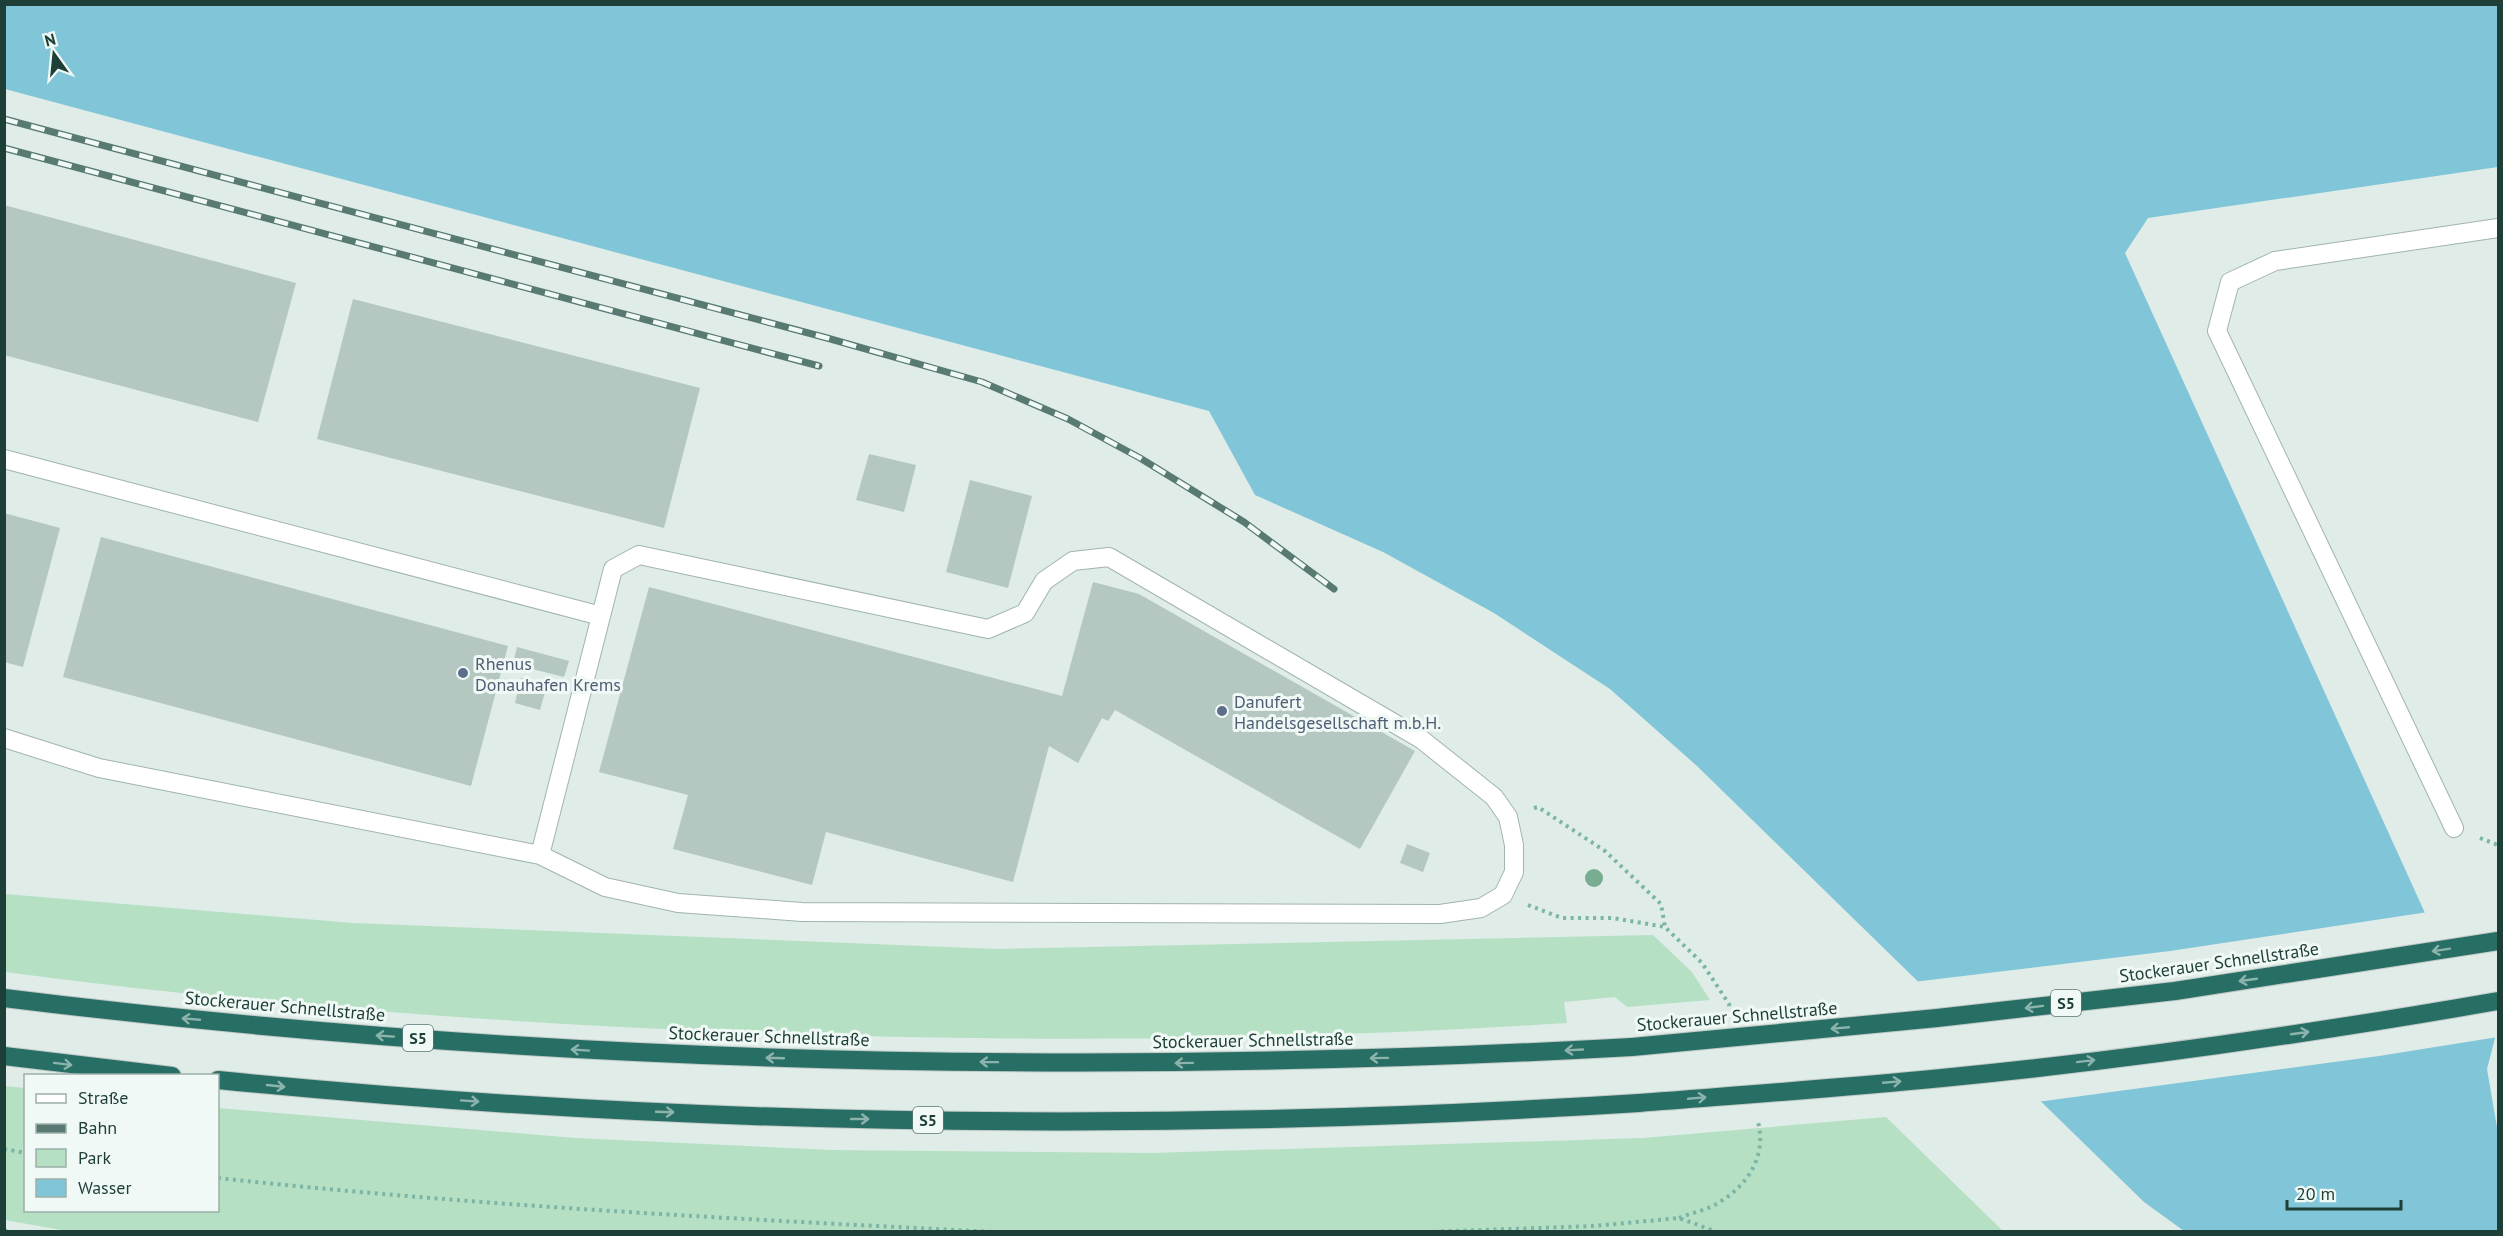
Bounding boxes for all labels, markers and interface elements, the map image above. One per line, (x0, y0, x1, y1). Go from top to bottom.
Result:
north arrow (24, 24, 84, 84)
text: N (42, 28, 58, 51)
place label: Rhenus Donauhafen Krems (475, 652, 621, 696)
marker: Rhenus Donauhafen Krems (456, 666, 470, 680)
place label: Danufert Handelsgesellschaft m.b.H. (1234, 690, 1441, 734)
marker: Danufert Handelsgesellschaft m.b.H. (1215, 704, 1229, 718)
street label: Stockerauer Schnellstraße (2118, 937, 2320, 987)
one-way arrow (2431, 945, 2451, 956)
one-way arrow (2239, 975, 2258, 986)
street label: Stockerauer Schnellstraße (184, 986, 386, 1026)
road number: S5 (2051, 990, 2081, 1016)
street label: Stockerauer Schnellstraße (1636, 996, 1838, 1036)
one-way arrow (2024, 1002, 2044, 1013)
one-way arrow (182, 1013, 201, 1024)
street label: Stockerauer Schnellstraße (668, 1021, 870, 1051)
one-way arrow (1830, 1023, 1850, 1034)
road number: S5 (403, 1025, 433, 1051)
street label: Stockerauer Schnellstraße (1152, 1027, 1354, 1053)
one-way arrow (2289, 1028, 2309, 1039)
one-way arrow (376, 1030, 396, 1041)
one-way arrow (570, 1044, 590, 1055)
one-way arrow (1564, 1045, 1584, 1056)
one-way arrow (1369, 1052, 1389, 1064)
one-way arrow (765, 1053, 785, 1064)
one-way arrow (2075, 1055, 2095, 1066)
one-way arrow (979, 1056, 999, 1068)
one-way arrow (1174, 1057, 1194, 1068)
one-way arrow (52, 1058, 72, 1069)
legend (24, 1074, 219, 1212)
one-way arrow (1881, 1076, 1901, 1087)
one-way arrow (265, 1081, 285, 1092)
text: Straße (78, 1086, 129, 1109)
one-way arrow (1687, 1092, 1707, 1103)
one-way arrow (460, 1096, 480, 1107)
one-way arrow (654, 1107, 674, 1118)
road number: S5 (913, 1107, 943, 1133)
one-way arrow (849, 1114, 869, 1125)
text: Bahn (78, 1116, 117, 1139)
text: Park (78, 1146, 111, 1169)
scale bar (2287, 1173, 2401, 1211)
text: Wasser (78, 1176, 132, 1199)
text: 20 m (2296, 1182, 2335, 1205)

